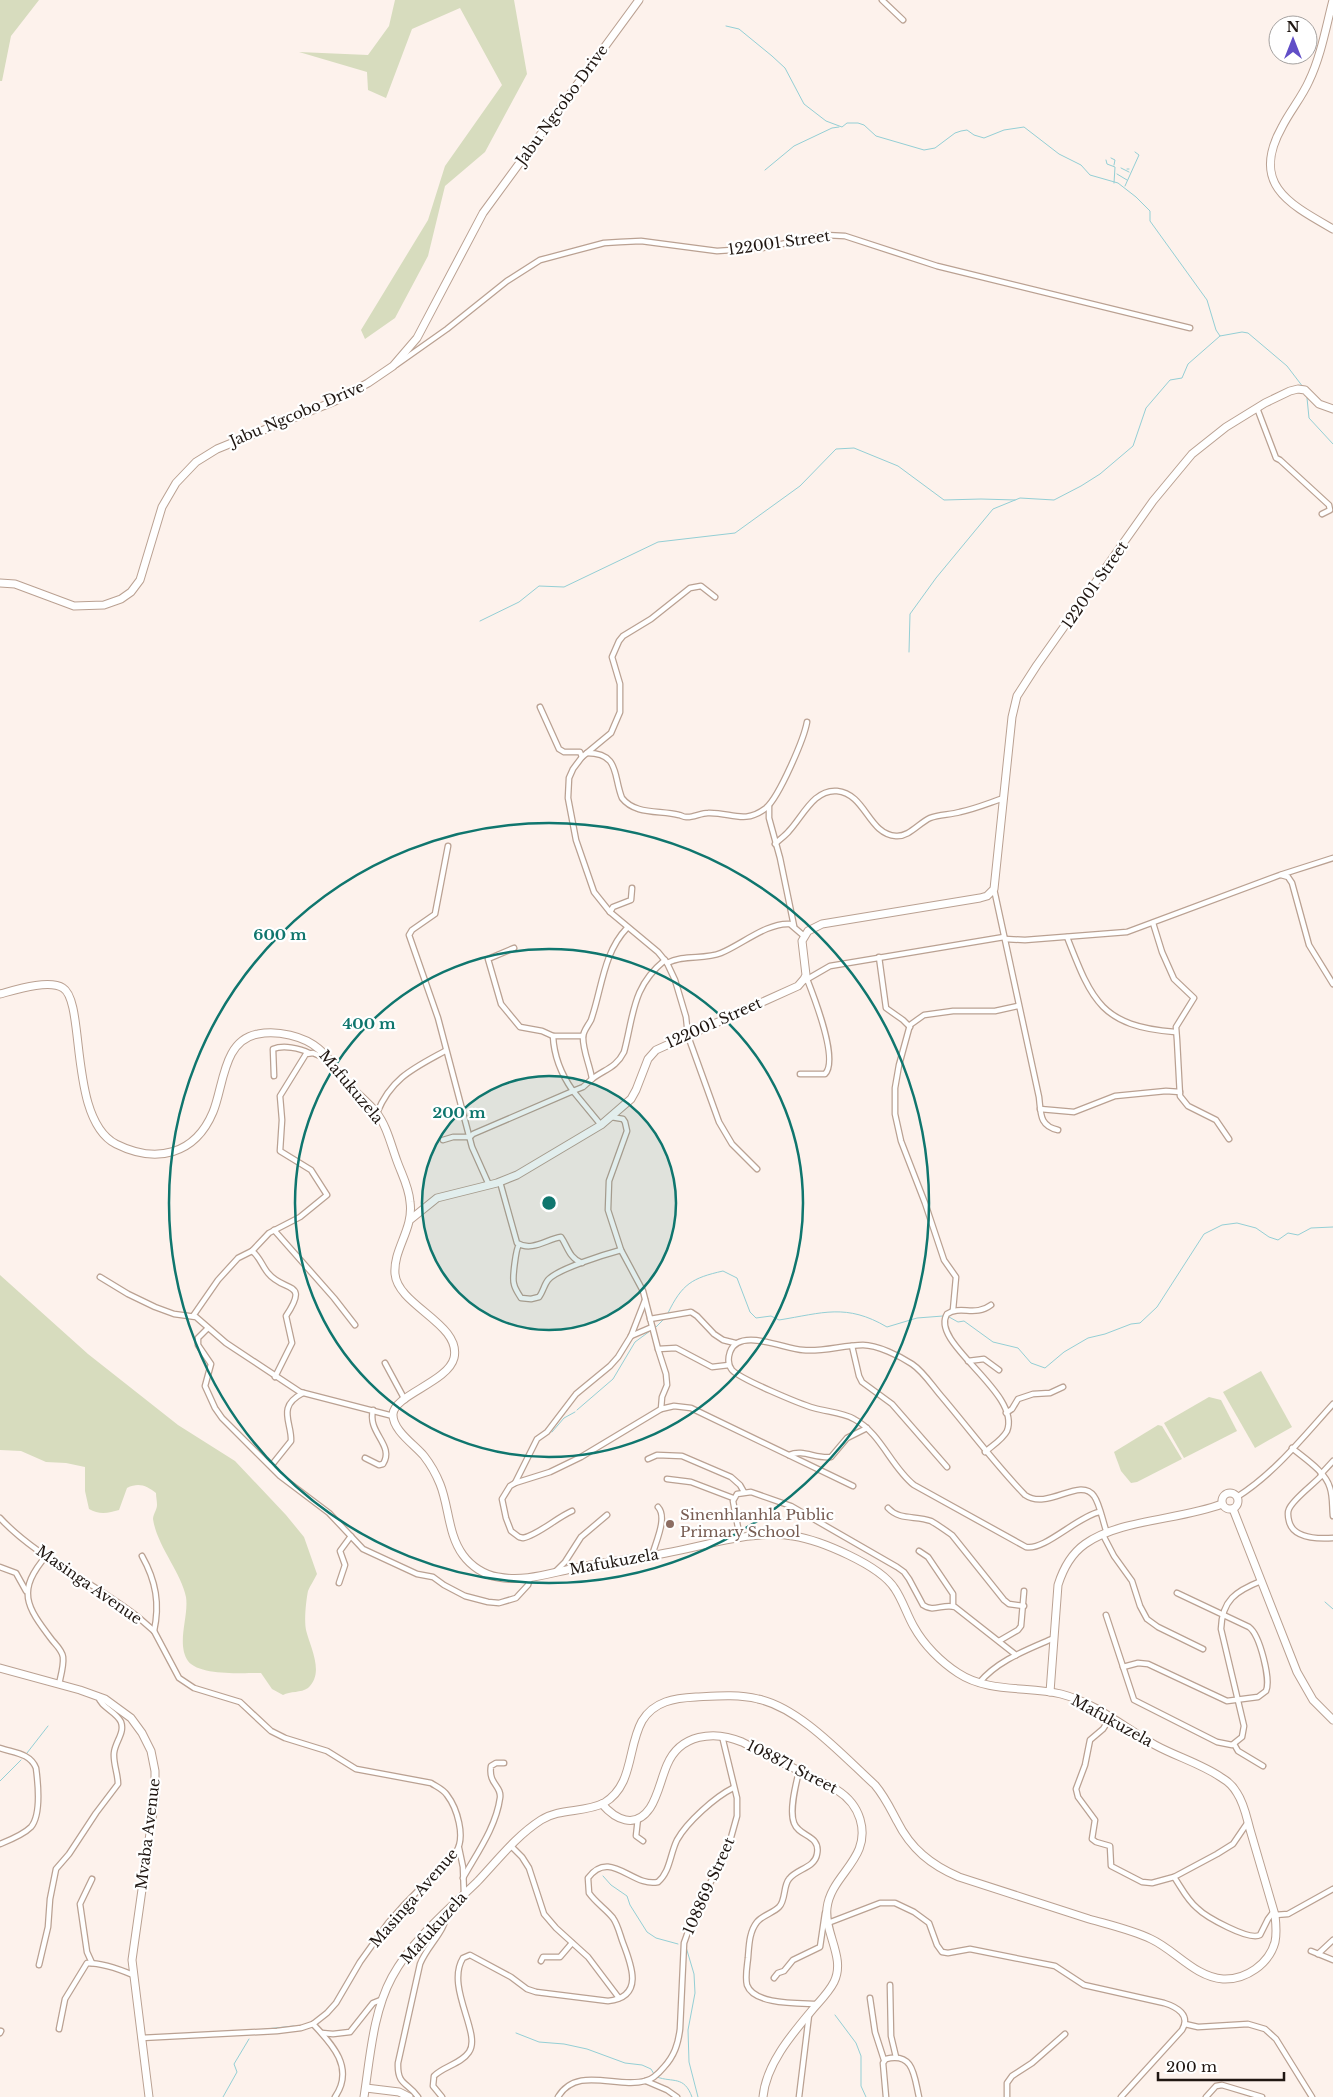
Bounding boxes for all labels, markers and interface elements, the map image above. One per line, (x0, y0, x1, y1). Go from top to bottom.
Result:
north arrow (1268, 15, 1318, 65)
text: N (1286, 18, 1300, 36)
street label: Jabu Ngcobo Drive (510, 41, 612, 170)
street label: 122001 Street (727, 226, 831, 259)
street label: Jabu Ngcobo Drive (225, 377, 367, 451)
street label: 122001 Street (1057, 537, 1132, 632)
text: 600 m (253, 925, 307, 944)
street label: 122001 Street (663, 993, 765, 1052)
text: 400 m (342, 1014, 396, 1033)
street label: Mafukuzela (315, 1046, 388, 1128)
text: 200 m (433, 1103, 486, 1122)
centre of rings (540, 1194, 558, 1212)
place label: Sinenhlanhla Public Primary School (680, 1505, 834, 1541)
marker: Sinenhlanhla Public Primary School (664, 1518, 676, 1530)
street label: Masinga Avenue (33, 1541, 146, 1628)
street label: Mafukuzela (568, 1544, 661, 1579)
street label: Mafukuzela (1068, 1690, 1157, 1751)
street label: 108871 Street (744, 1736, 841, 1798)
street label: Mvaba Avenue (131, 1777, 164, 1891)
street label: 108869 Street (679, 1834, 739, 1937)
street label: Masinga Avenue (365, 1844, 462, 1951)
street label: Mafukuzela (396, 1887, 471, 1968)
scale bar (1158, 2050, 1284, 2082)
text: 200 m (1166, 2057, 1217, 2076)

